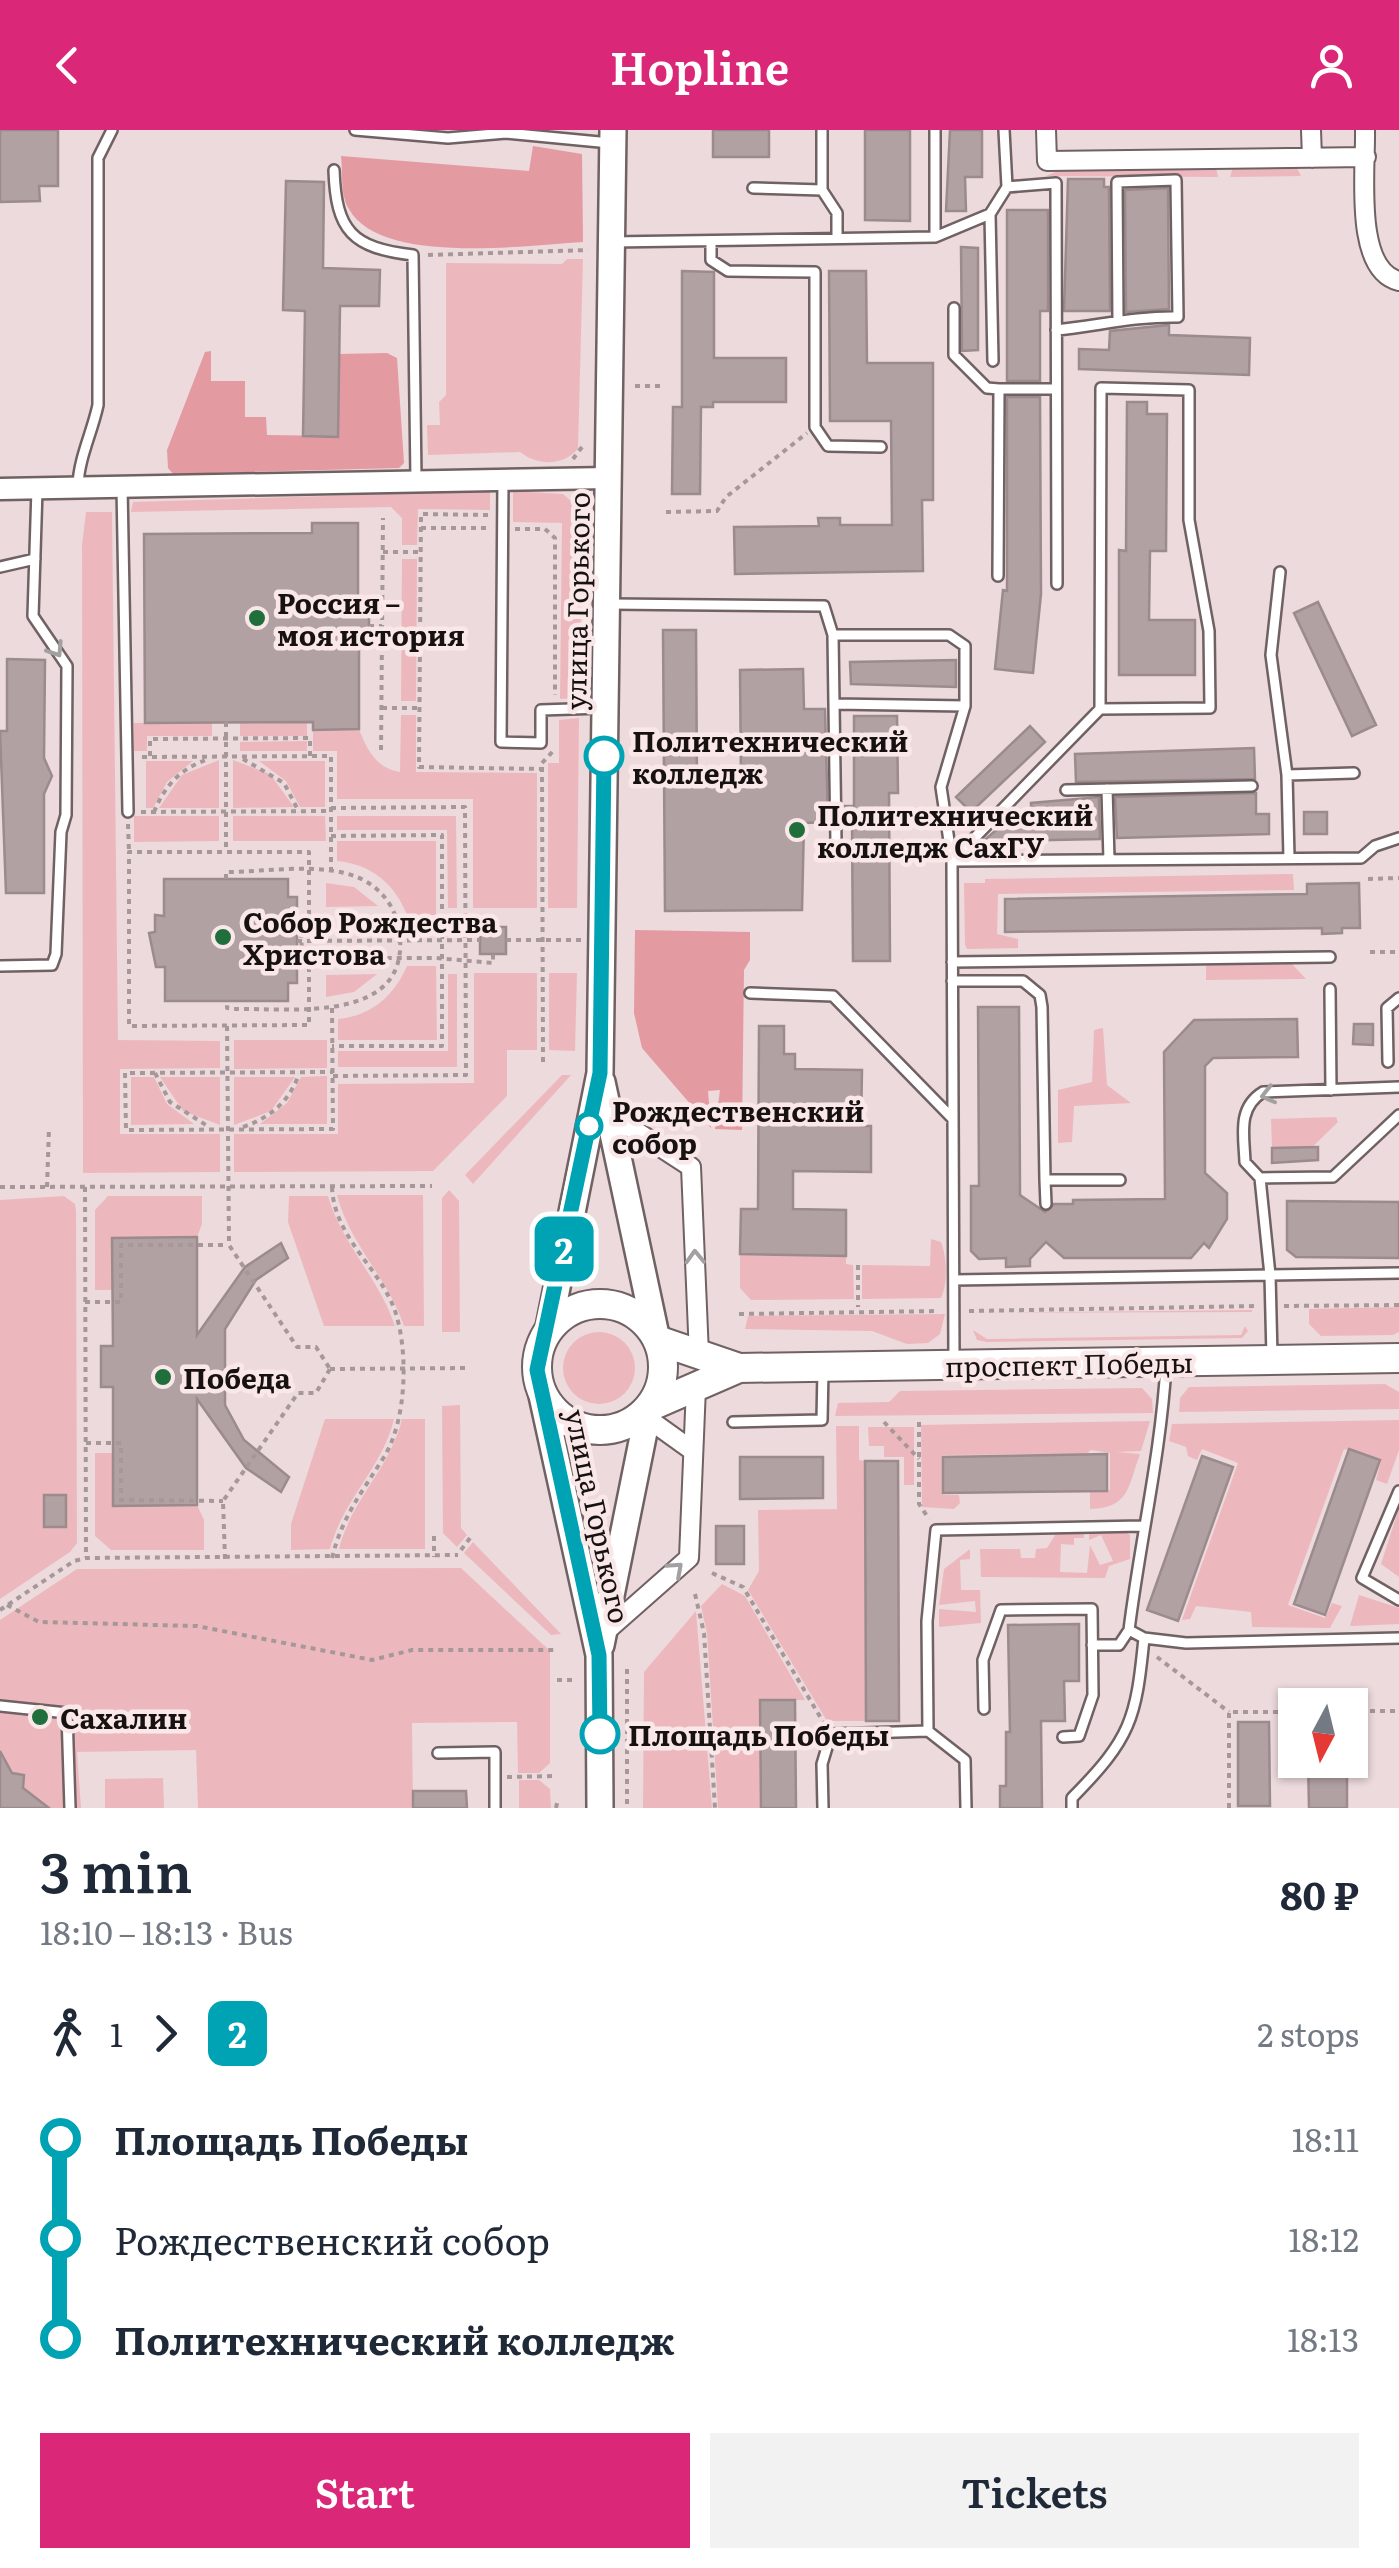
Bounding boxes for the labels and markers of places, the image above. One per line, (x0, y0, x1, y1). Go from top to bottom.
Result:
place label: Россия – моя история (277, 581, 465, 655)
marker: Россия – моя история (246, 607, 268, 629)
place label: Политехнический колледж (632, 719, 908, 793)
marker: Политехнический колледж (585, 737, 623, 775)
place label: Политехнический колледж СахГУ (817, 793, 1093, 867)
marker: Политехнический колледж СахГУ (786, 819, 808, 841)
place label: Собор Рождества Христова (243, 900, 498, 974)
marker: Собор Рождества Христова (212, 926, 234, 948)
place label: Рождественский собор (612, 1089, 864, 1163)
marker: Рождественский собор (576, 1113, 602, 1139)
place label: Победа (183, 1356, 292, 1398)
marker: Победа (152, 1366, 174, 1388)
place label: Сахалин (60, 1696, 187, 1738)
marker: Сахалин (29, 1706, 51, 1728)
place label: Площадь Победы (628, 1713, 889, 1755)
marker: Площадь Победы (581, 1715, 619, 1753)

